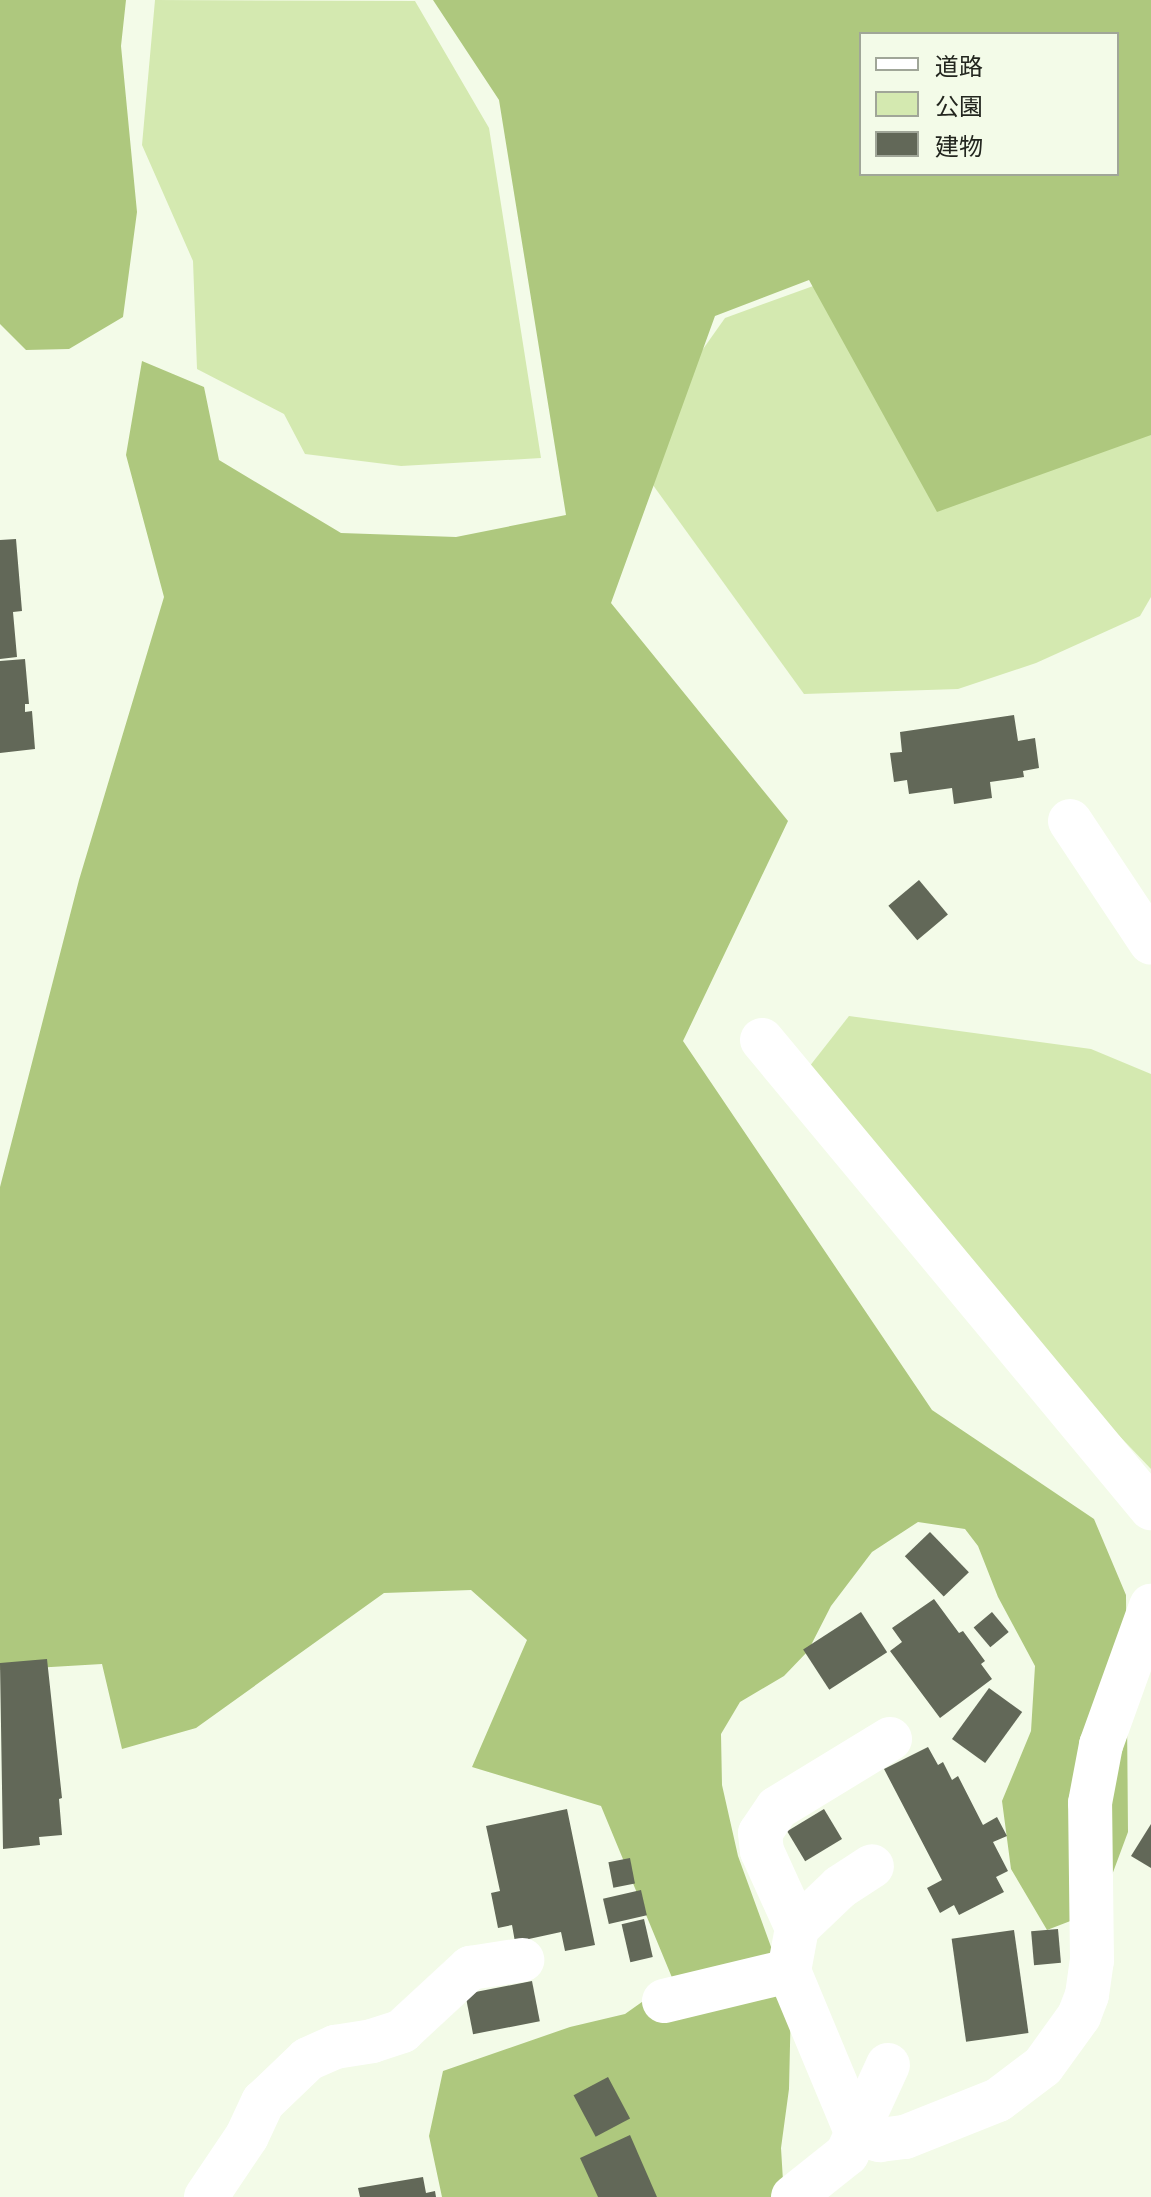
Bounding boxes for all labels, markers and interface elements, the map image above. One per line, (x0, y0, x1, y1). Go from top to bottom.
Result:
legend (859, 32, 1119, 176)
text: 道路 (935, 51, 983, 82)
text: 公園 (935, 91, 983, 122)
text: 建物 (935, 131, 983, 162)

